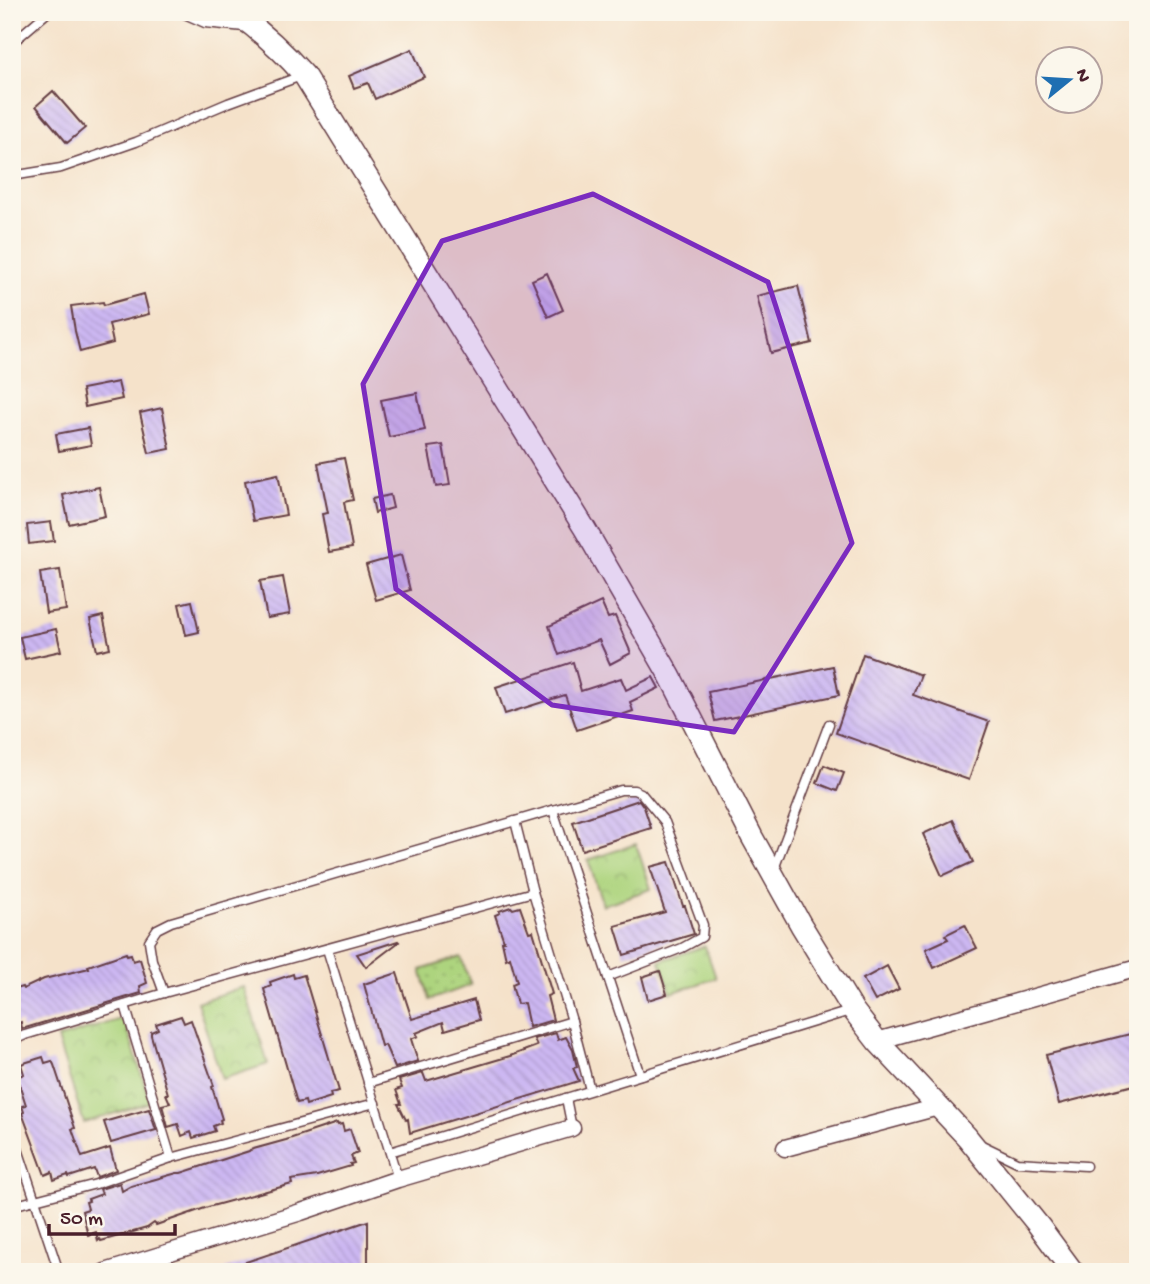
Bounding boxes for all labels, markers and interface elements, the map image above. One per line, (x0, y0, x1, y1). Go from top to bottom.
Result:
north arrow (1034, 46, 1104, 116)
text: N (1069, 66, 1095, 85)
scale bar (49, 1193, 175, 1237)
text: 50 m (60, 1208, 103, 1233)

